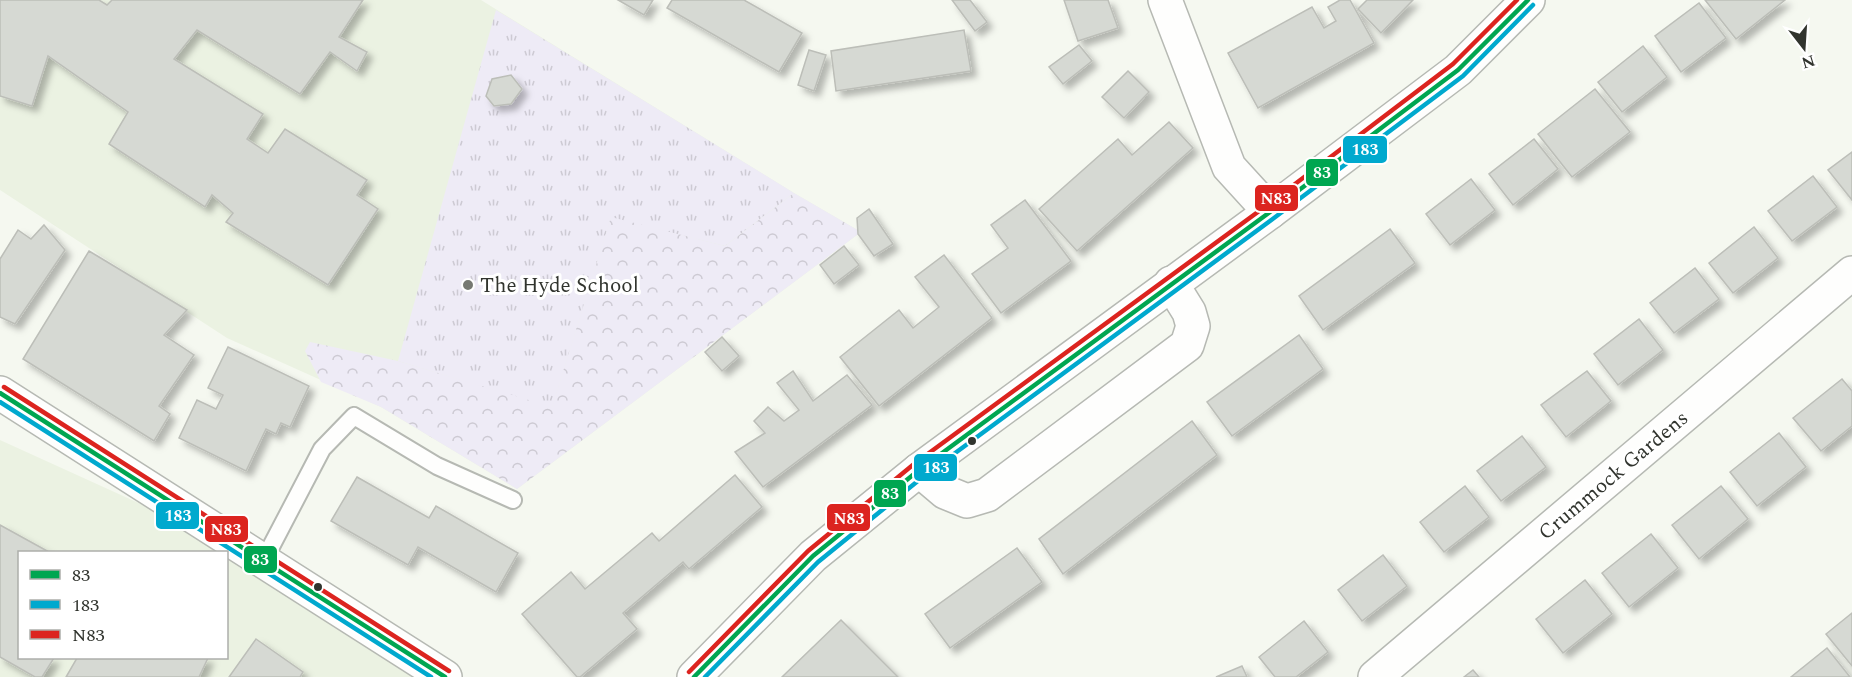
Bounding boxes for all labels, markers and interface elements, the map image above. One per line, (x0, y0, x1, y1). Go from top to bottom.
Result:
north arrow (1774, 18, 1834, 78)
text: N (1798, 48, 1818, 75)
line badge: 183 (1342, 135, 1388, 164)
text: 183 (1352, 138, 1378, 162)
line badge: 83 (1305, 158, 1339, 187)
text: 83 (1313, 161, 1331, 185)
line badge: N83 (1254, 184, 1299, 212)
text: N83 (1260, 187, 1292, 211)
place label: The Hyde School (480, 270, 639, 302)
marker: The Hyde School (461, 278, 475, 292)
street label: Crummock Gardens (1531, 403, 1696, 548)
unlabelled marker (966, 435, 978, 447)
line badge: 183 (913, 453, 958, 482)
text: 183 (923, 456, 949, 480)
line badge: 83 (873, 479, 907, 508)
text: 83 (881, 482, 899, 506)
line badge: 183 (155, 501, 200, 530)
line badge: N83 (826, 503, 871, 532)
text: 183 (165, 504, 191, 528)
text: N83 (833, 507, 865, 531)
line badge: N83 (204, 515, 249, 543)
text: N83 (210, 518, 242, 542)
line badge: 83 (243, 545, 278, 574)
text: 83 (251, 548, 269, 572)
legend (18, 551, 228, 659)
text: 83 (72, 562, 90, 589)
unlabelled marker (312, 581, 324, 593)
text: 183 (72, 592, 99, 619)
text: N83 (72, 622, 104, 649)

